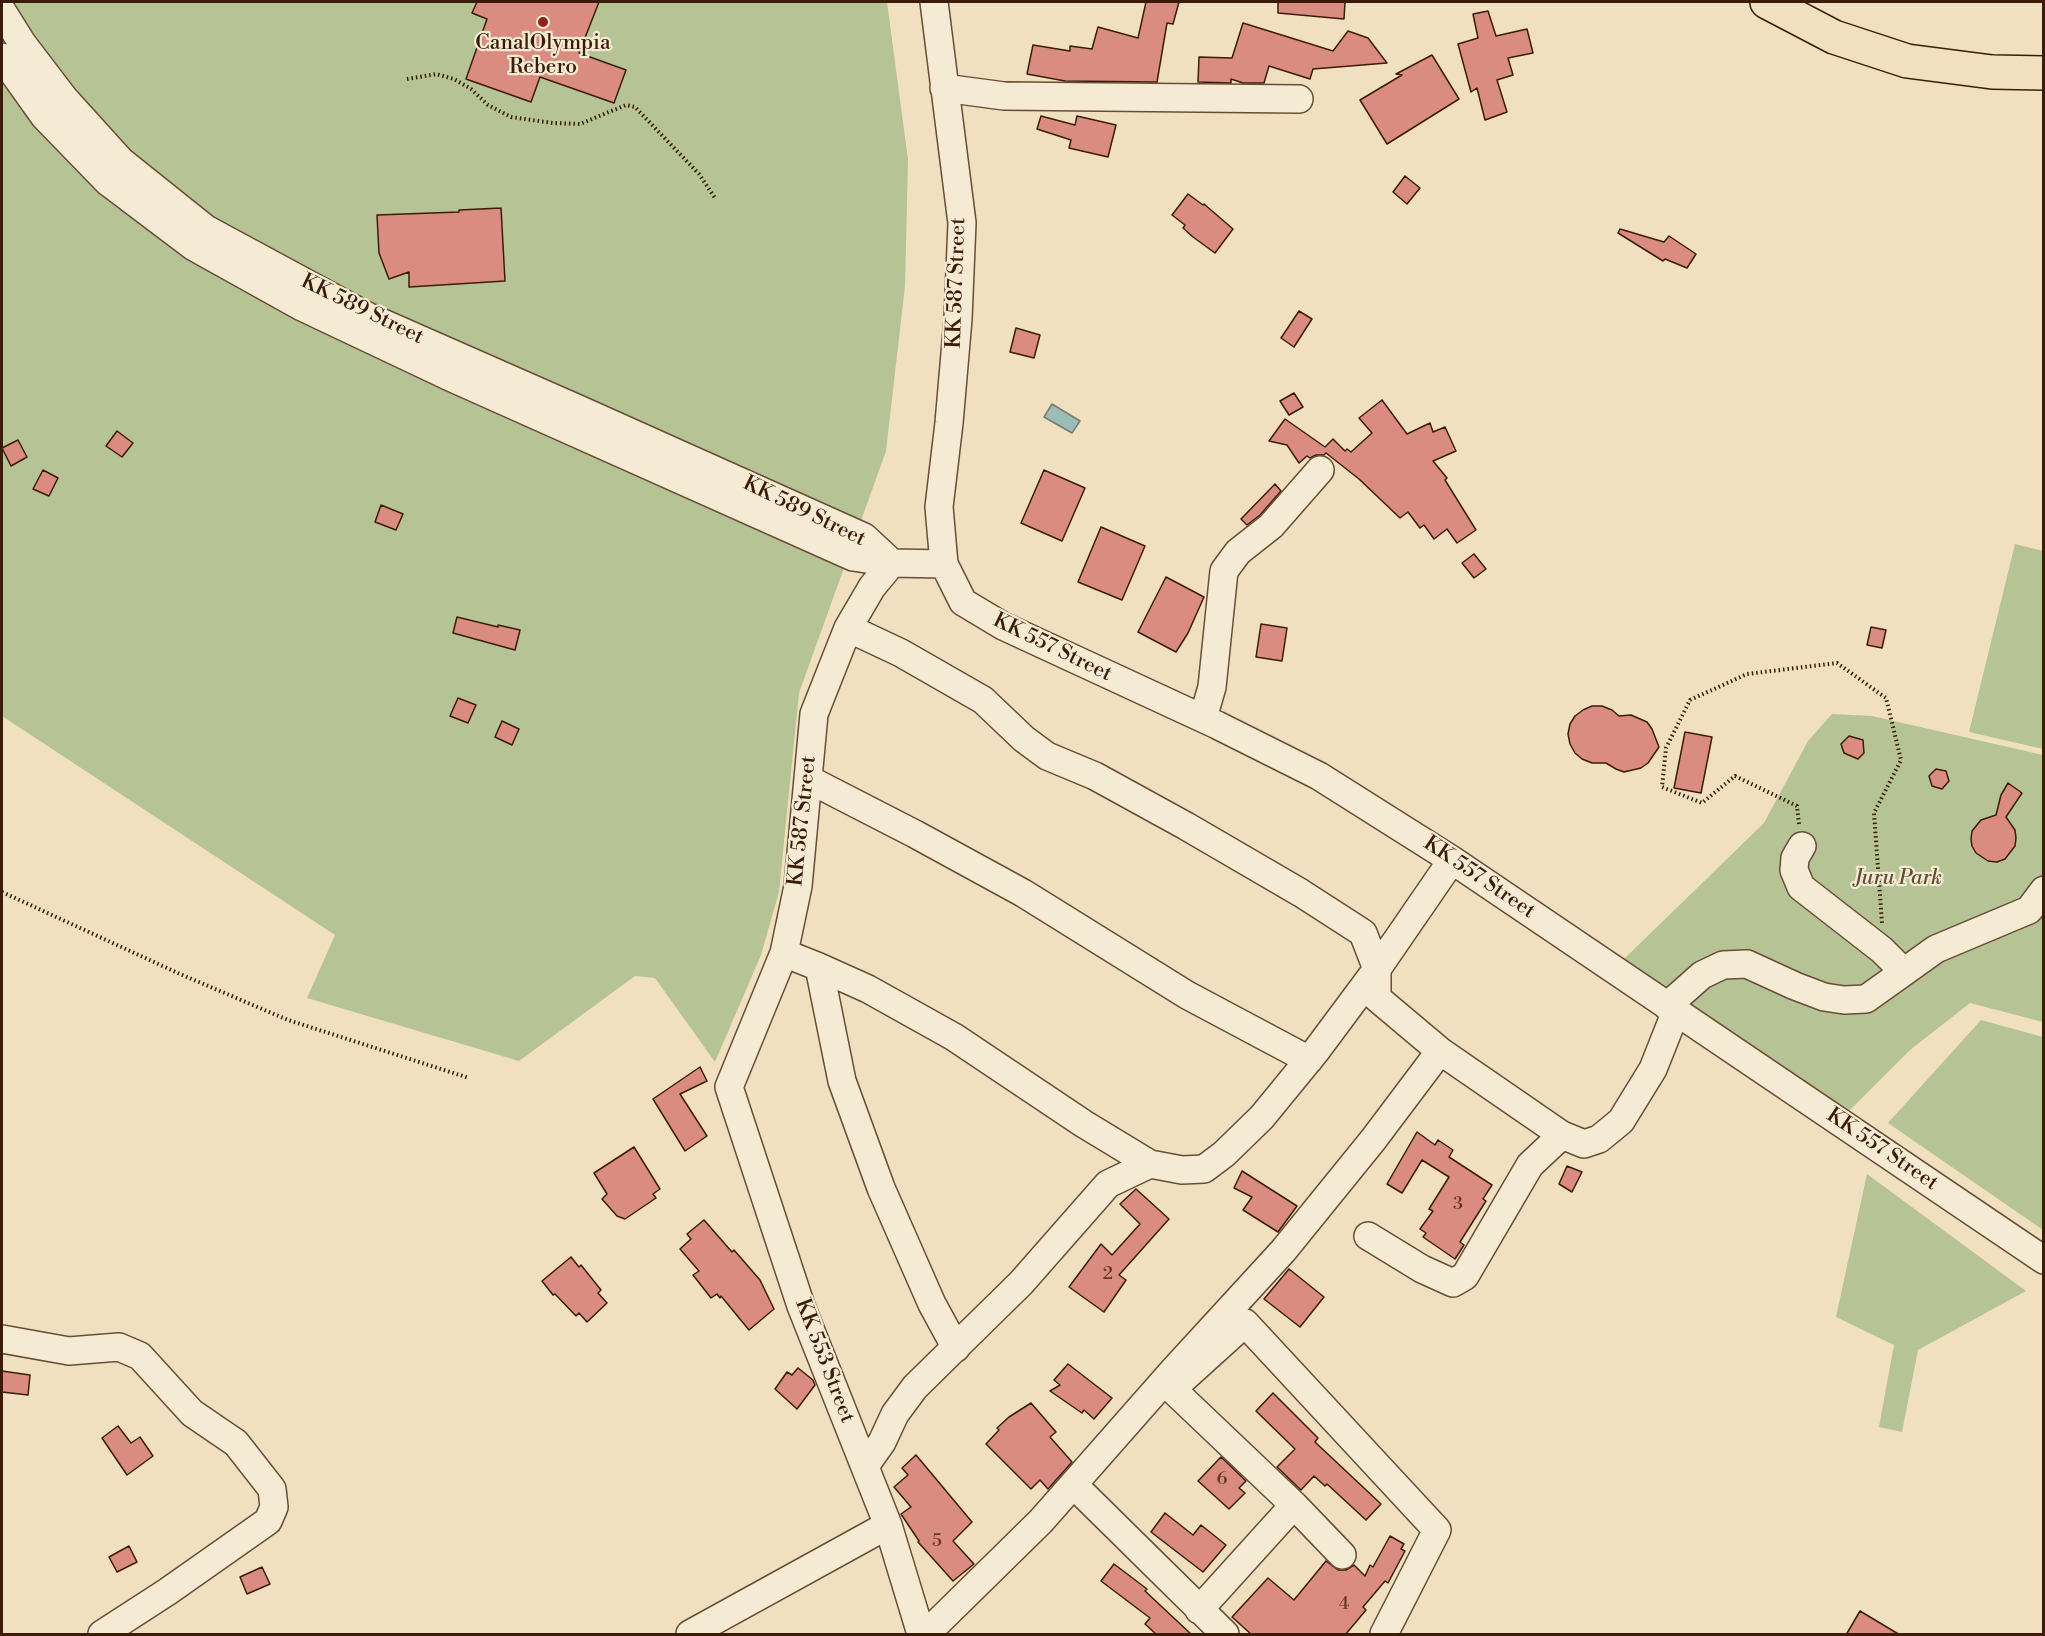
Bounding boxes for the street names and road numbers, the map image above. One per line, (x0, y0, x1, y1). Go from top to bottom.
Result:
street label: KK 587 Street (942, 217, 972, 349)
street label: KK 589 Street (296, 269, 428, 351)
street label: KK 589 Street (738, 471, 870, 553)
street label: KK 557 Street (988, 608, 1116, 688)
street label: KK 587 Street (784, 755, 822, 887)
street label: KK 557 Street (1418, 831, 1540, 925)
street label: KK 557 Street (1821, 1103, 1943, 1197)
street label: KK 553 Street (789, 1295, 859, 1427)

